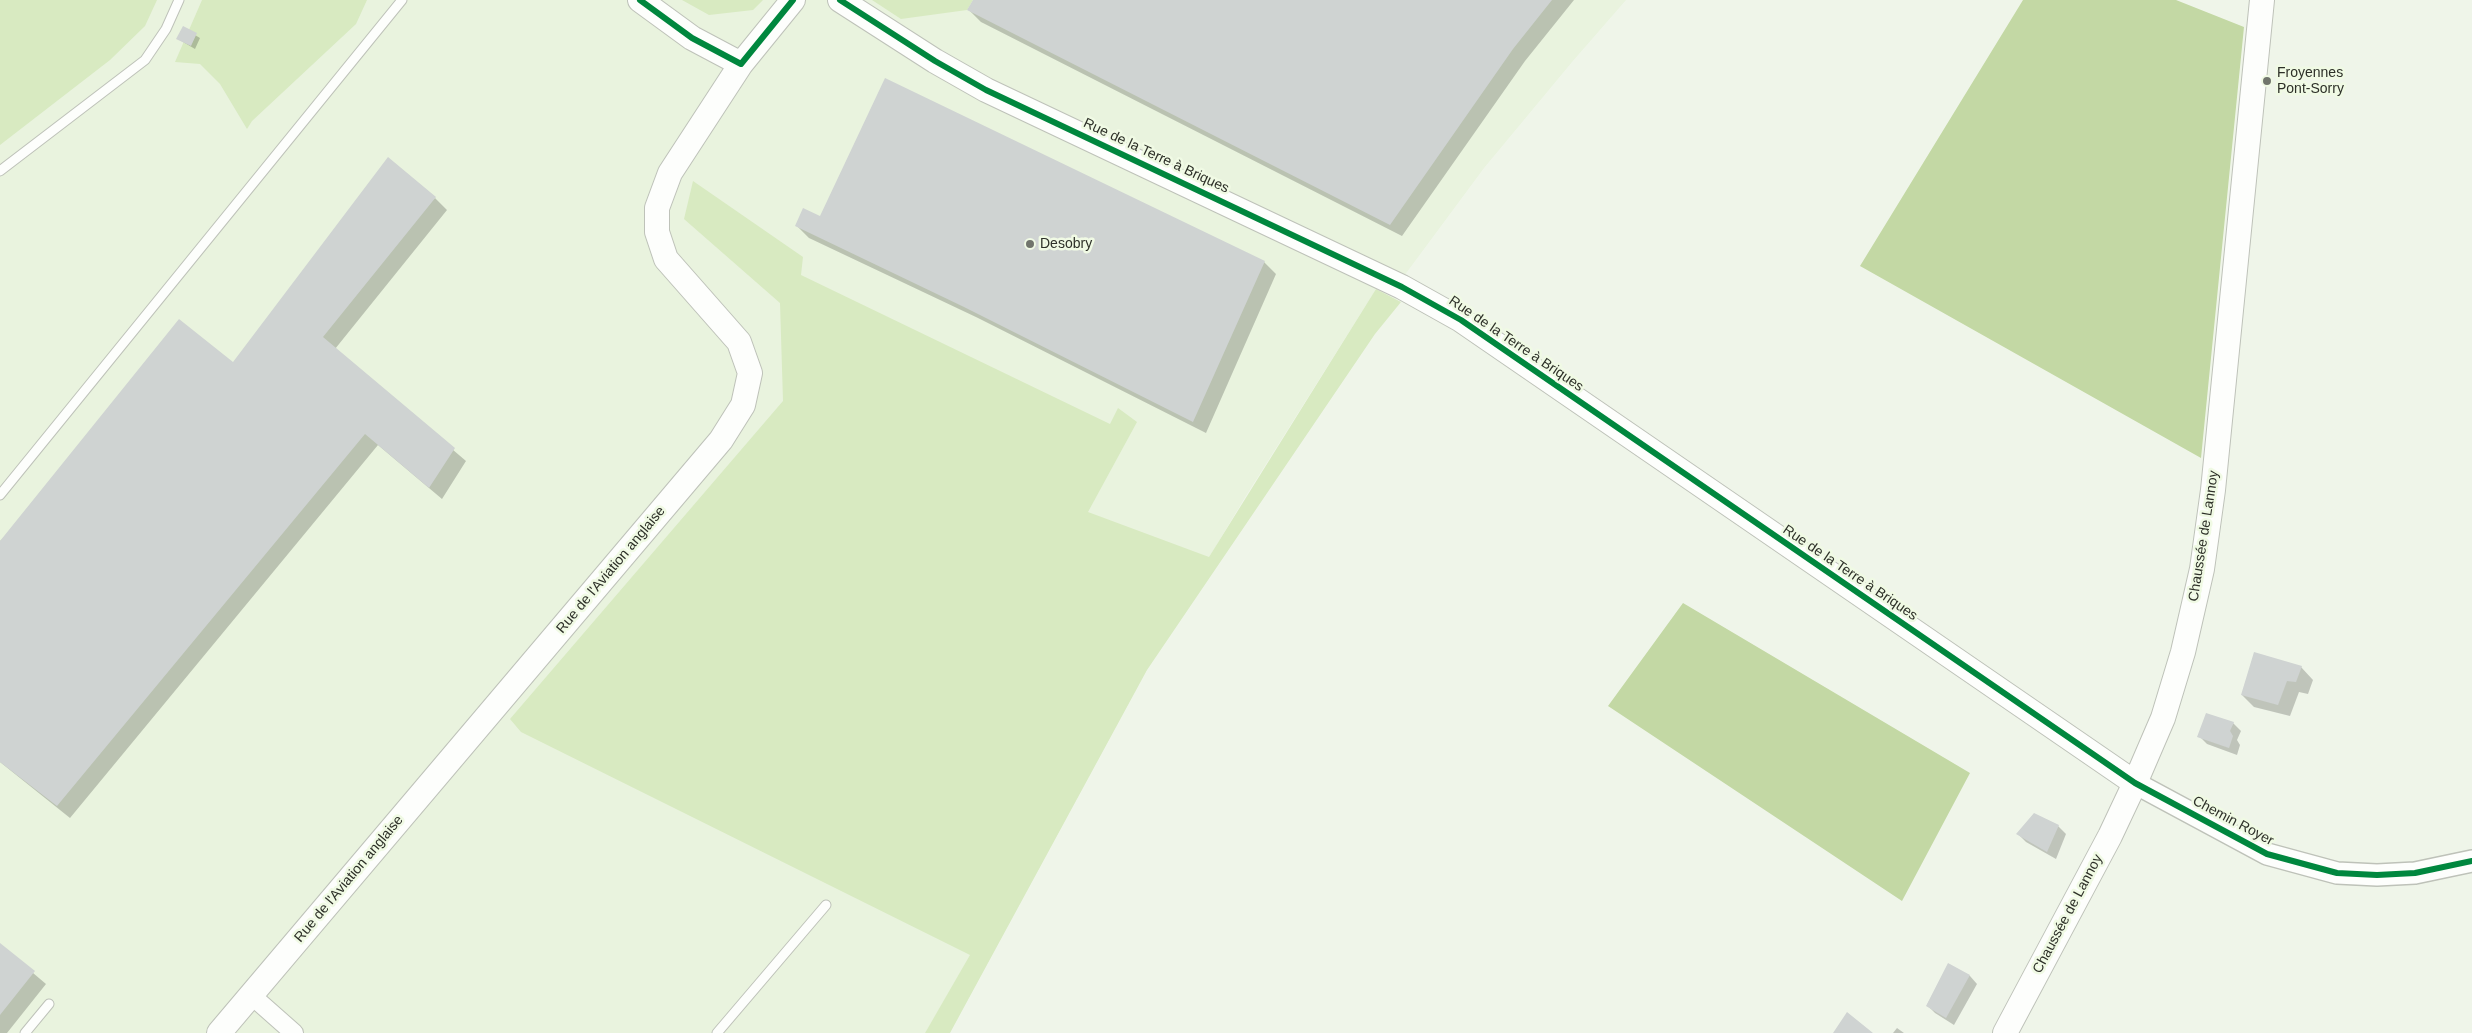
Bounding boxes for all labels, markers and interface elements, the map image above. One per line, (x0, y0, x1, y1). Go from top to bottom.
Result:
place label: Froyennes Pont-Sorry (2277, 65, 2344, 98)
marker: Froyennes Pont-Sorry (2261, 75, 2273, 87)
street label: Rue de la Terre à Briques (1081, 115, 1231, 197)
place label: Desobry (1040, 236, 1092, 252)
marker: Desobry (1024, 238, 1036, 250)
street label: Rue de la Terre à Briques (1445, 293, 1587, 395)
street label: Chaussée de Lannoy (2185, 469, 2223, 603)
street label: Rue de l'Aviation anglaise (553, 503, 669, 637)
street label: Rue de la Terre à Briques (1779, 522, 1921, 624)
street label: Chemin Royer (2190, 793, 2276, 849)
street label: Rue de l'Aviation anglaise (291, 812, 407, 946)
street label: Chaussée de Lannoy (2030, 852, 2106, 976)

